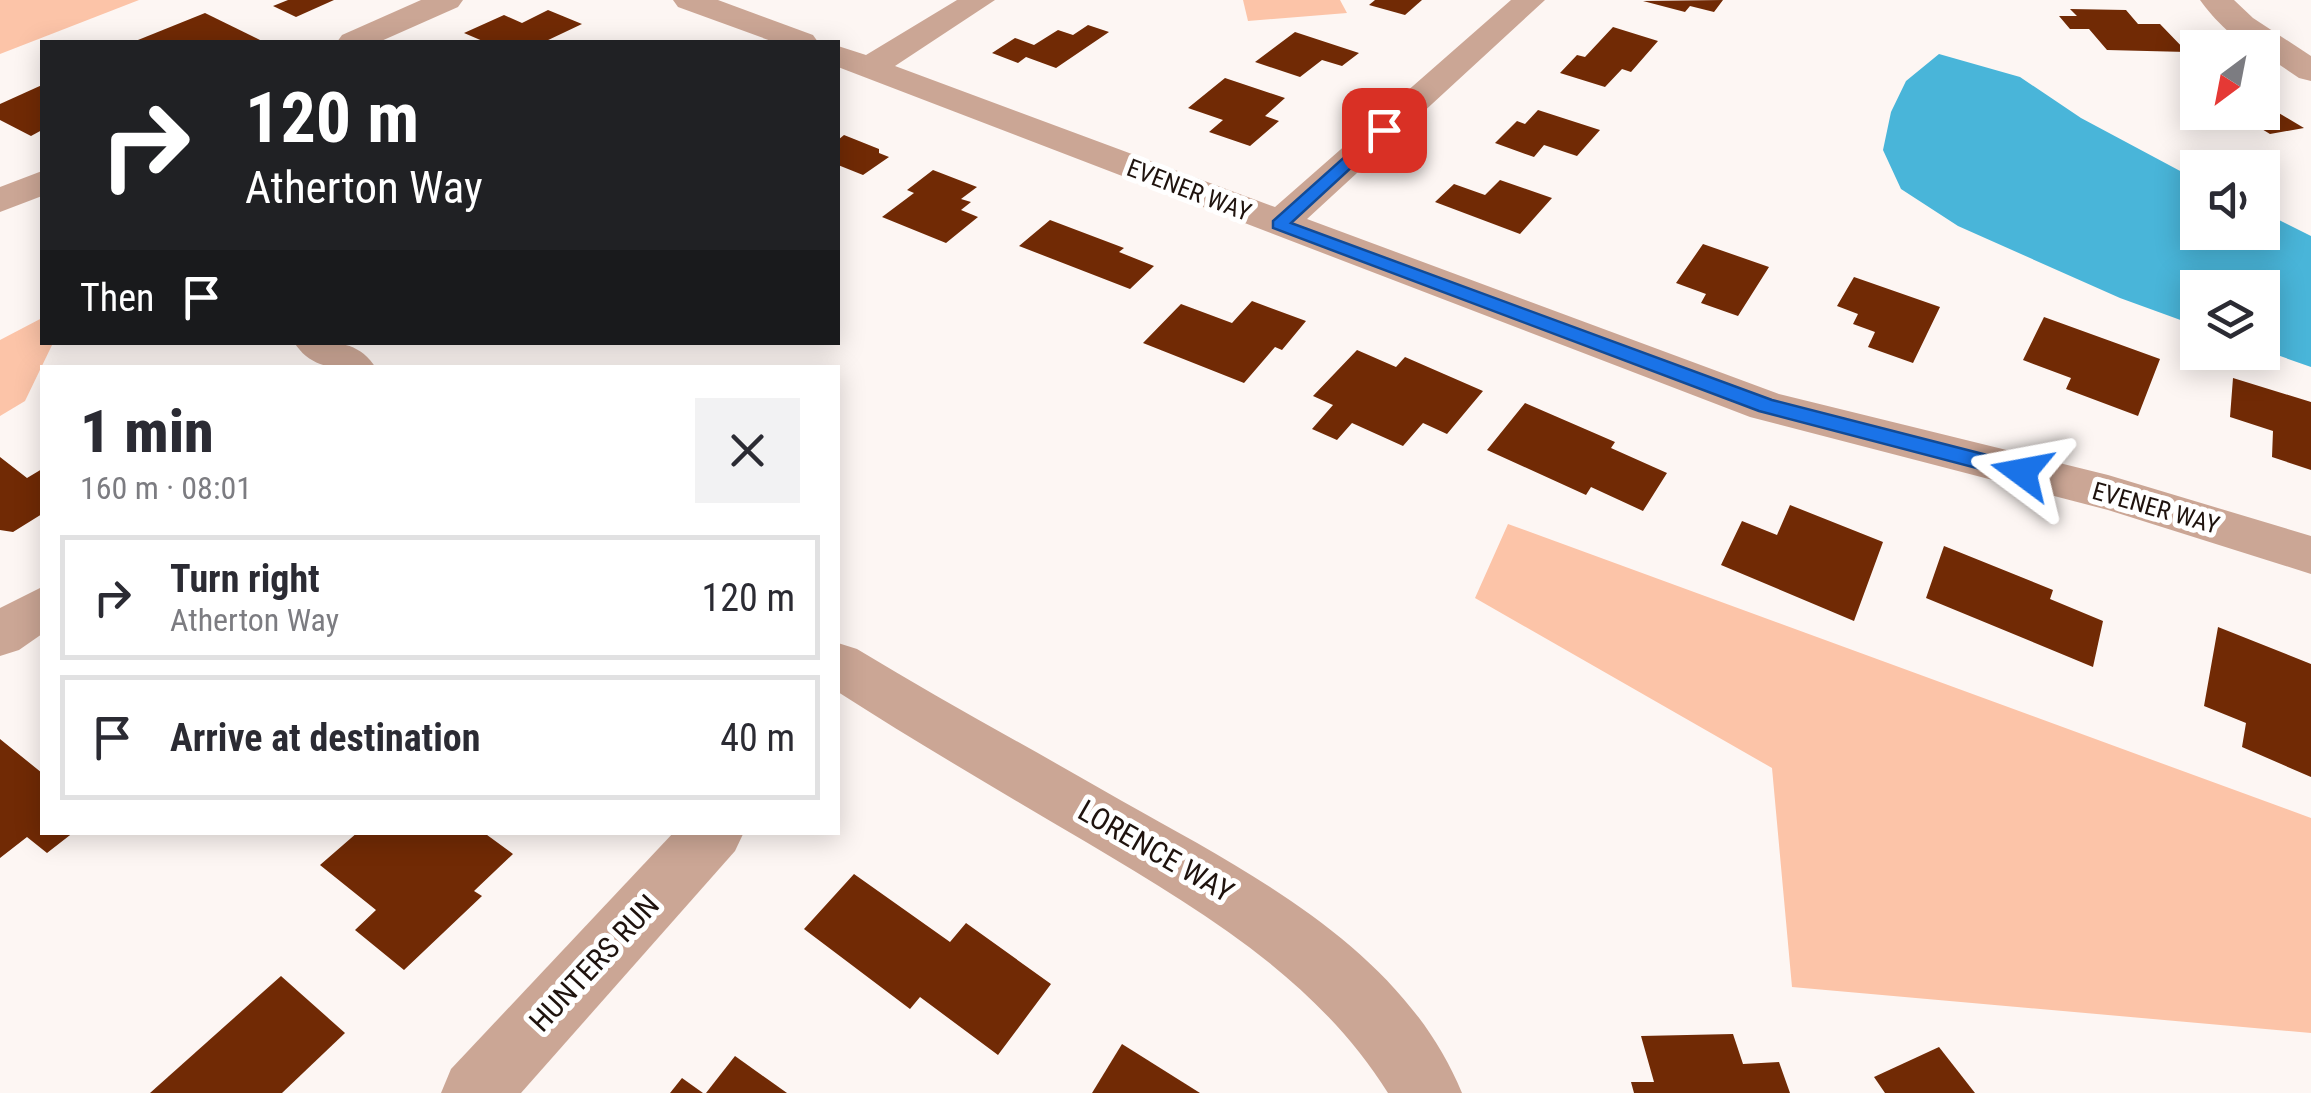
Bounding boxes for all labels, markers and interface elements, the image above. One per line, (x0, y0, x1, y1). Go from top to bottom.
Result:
north arrow (2180, 30, 2280, 130)
map controls (2180, 30, 2280, 370)
text: 120 m (245, 77, 419, 159)
icon: right (80, 80, 210, 210)
pin (1342, 88, 1427, 173)
icon: arrive (1357, 103, 1412, 158)
button: sound (2180, 150, 2280, 250)
street label: EVENER WAY (1123, 153, 1255, 227)
text: Atherton Way (245, 161, 483, 214)
icon: arrive (174, 270, 229, 325)
button: layers (2180, 270, 2280, 370)
text: Then (80, 276, 154, 320)
text: 1 min (80, 396, 214, 467)
button: close (695, 398, 800, 503)
position arrow (1970, 420, 2074, 524)
text: 160 m · 08:01 (80, 469, 252, 507)
street label: EVENER WAY (2089, 476, 2223, 540)
text: Turn right (170, 557, 320, 601)
icon: right (85, 570, 140, 625)
text: 120 m (701, 576, 795, 620)
text: Atherton Way (170, 601, 339, 639)
icon: arrive (85, 710, 140, 765)
text: Arrive at destination (170, 716, 480, 760)
text: 40 m (720, 716, 795, 760)
street label: LORENCE WAY (1072, 792, 1240, 910)
street label: HUNTERS RUN (522, 887, 666, 1039)

